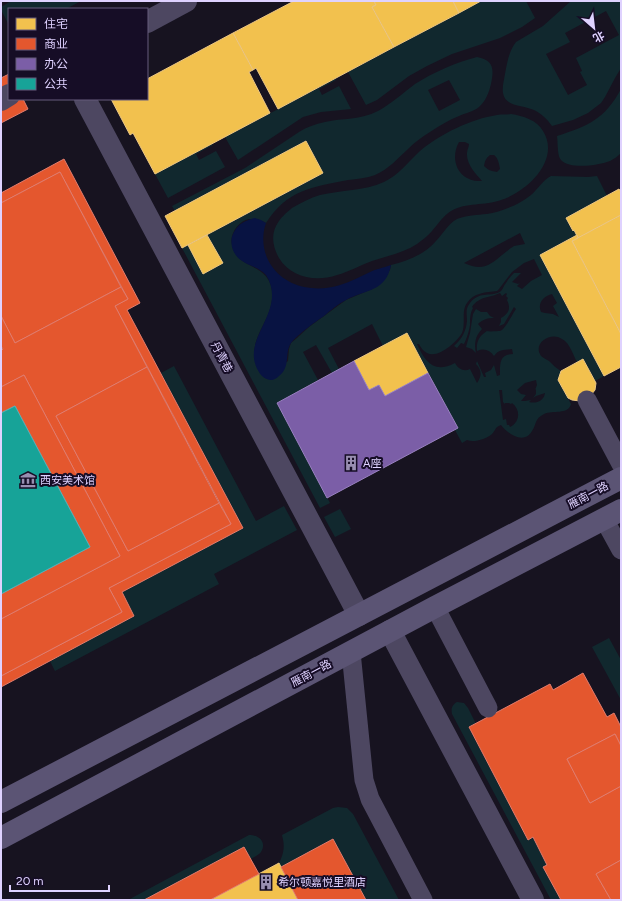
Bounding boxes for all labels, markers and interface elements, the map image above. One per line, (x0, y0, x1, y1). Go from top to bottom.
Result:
legend (8, 8, 148, 100)
north arrow (574, 8, 614, 48)
text: 住宅 (44, 17, 68, 31)
text: 北 (591, 28, 606, 45)
text: 商业 (44, 37, 68, 51)
text: 办公 (44, 57, 68, 71)
text: 公共 (44, 77, 68, 91)
street label: 丹青巷 (208, 340, 235, 375)
building icon: A座 (342, 454, 360, 472)
place label: A座 (363, 457, 381, 470)
museum icon: 西安美术馆 (19, 471, 37, 489)
place label: 西安美术馆 (40, 474, 95, 487)
street label: 雁南一路 (566, 479, 611, 512)
street label: 雁南一路 (289, 657, 334, 690)
scale bar (10, 867, 109, 893)
building icon: 希尔顿嘉悦里酒店 (257, 873, 275, 891)
text: 20 m (16, 874, 44, 888)
place label: 希尔顿嘉悦里酒店 (278, 876, 366, 889)

